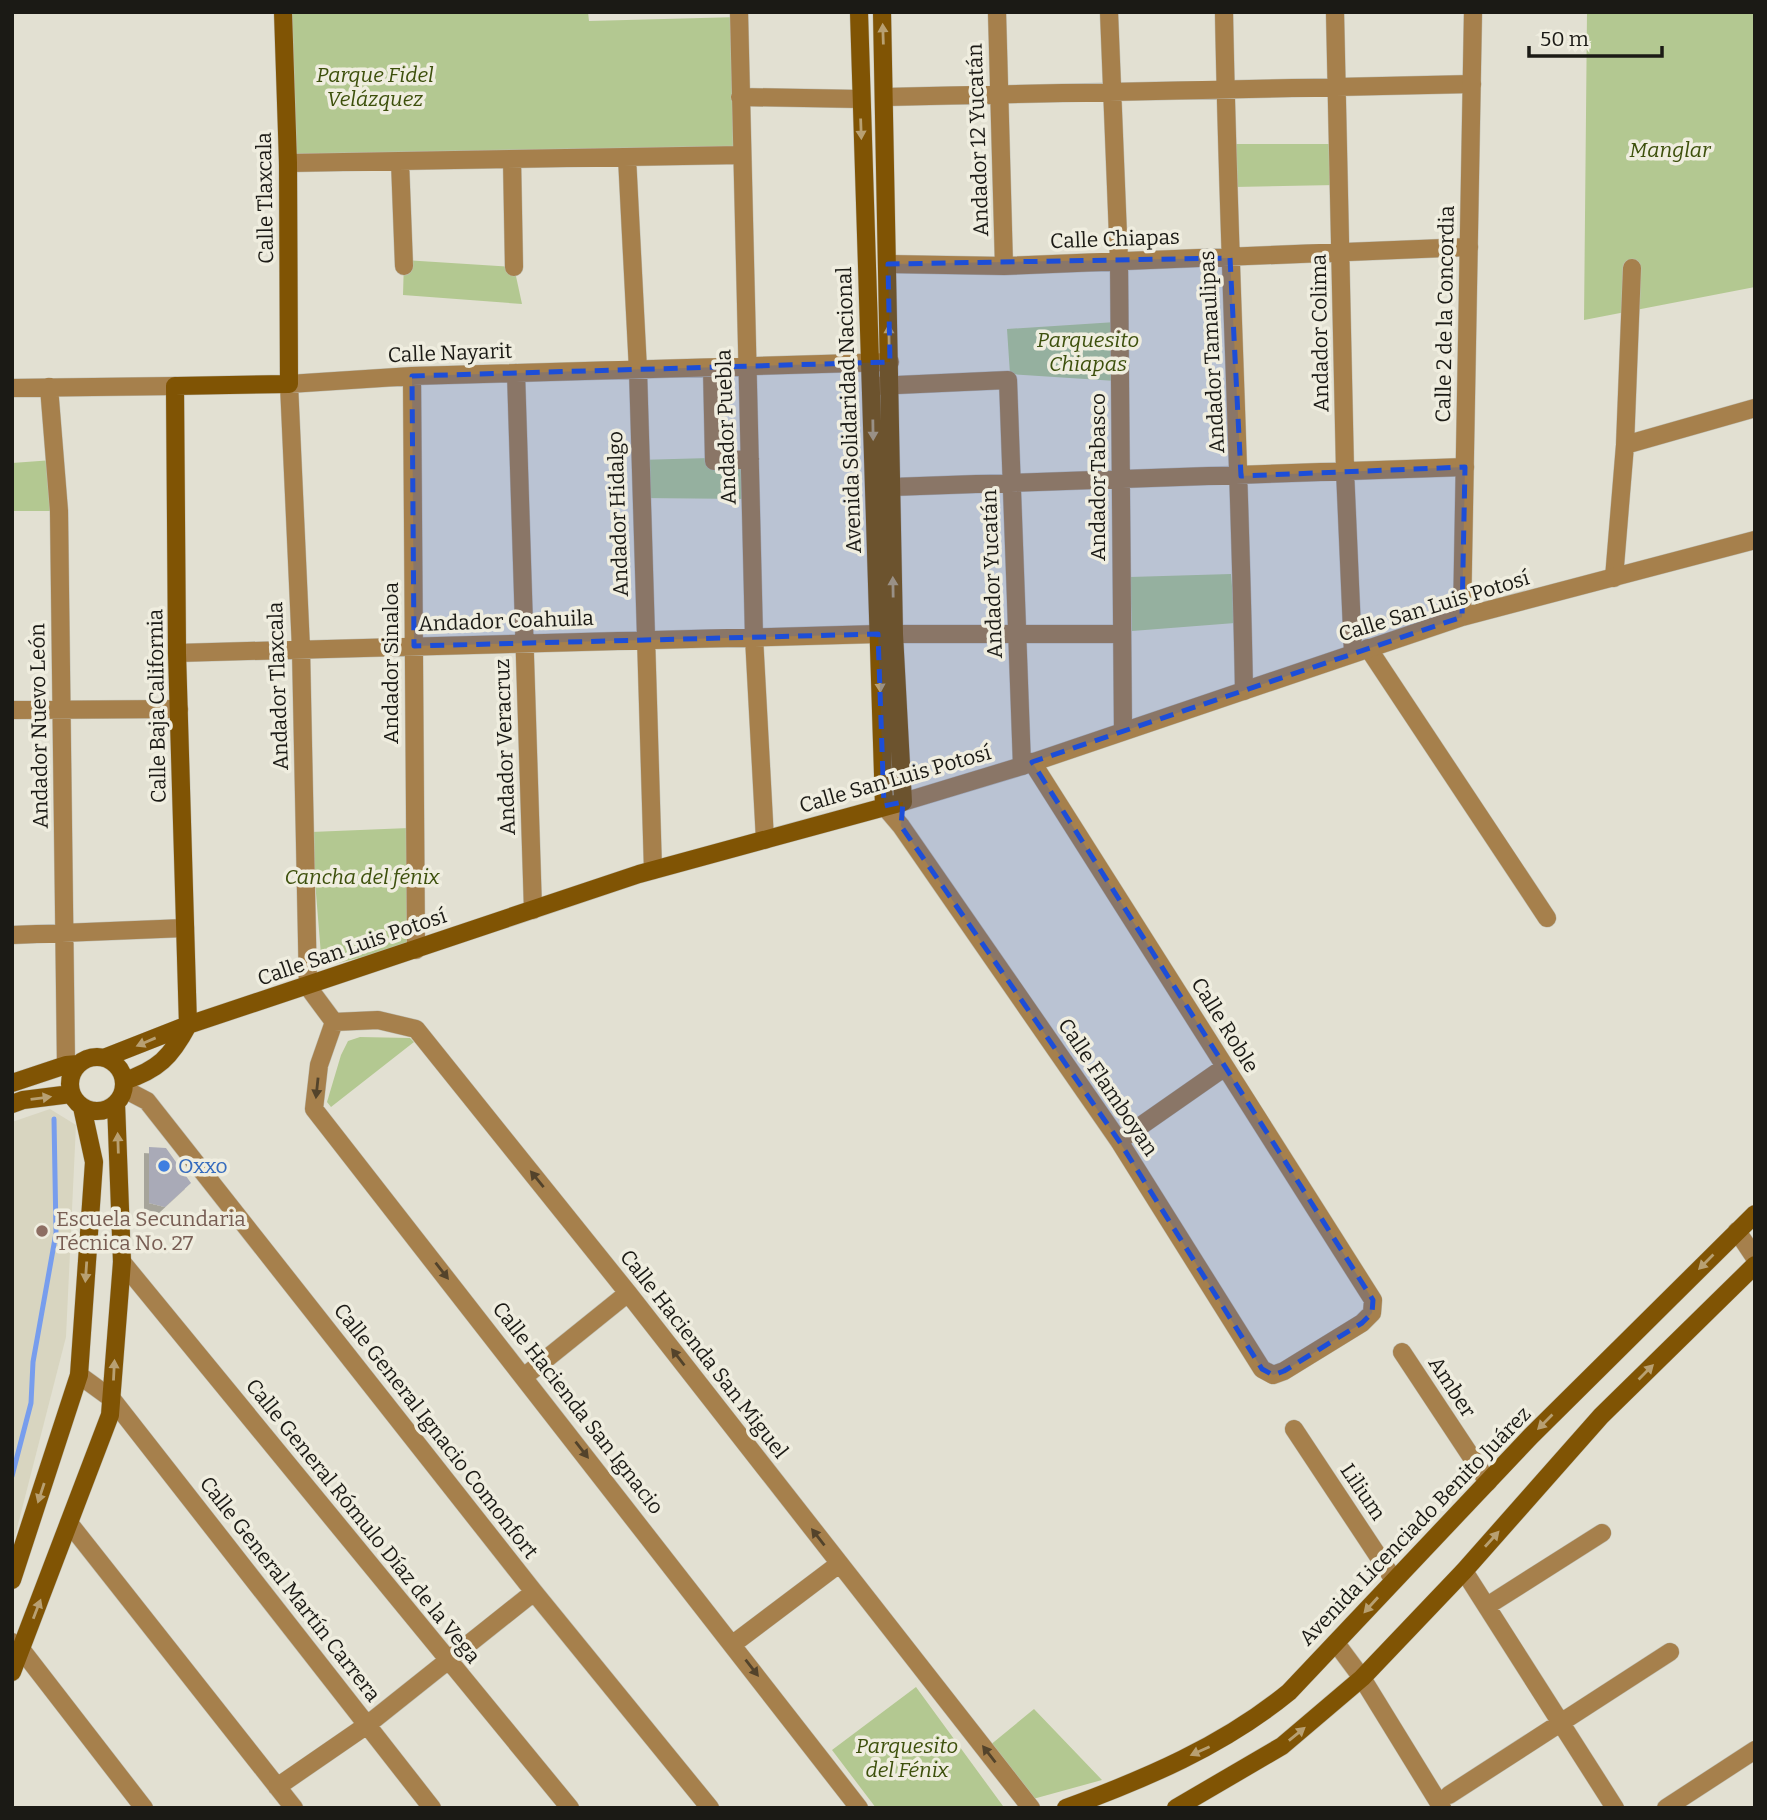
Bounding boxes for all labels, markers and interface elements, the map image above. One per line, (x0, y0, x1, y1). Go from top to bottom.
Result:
scale bar (1529, 14, 1662, 58)
one-way arrow (877, 23, 888, 45)
text: 50 m (1540, 26, 1589, 52)
street label: Andador 12 Yucatán (962, 43, 994, 237)
park label: Parque Fidel Velázquez (316, 62, 434, 112)
one-way arrow (856, 119, 867, 141)
street label: Calle Tlaxcala (251, 131, 279, 264)
park label: Manglar (1629, 137, 1712, 163)
street label: Calle 2 de la Concordia (1430, 205, 1460, 423)
street label: Calle Chiapas (1050, 224, 1180, 254)
street label: Andador Tamaulipas (1194, 250, 1230, 454)
street label: Andador Colima (1306, 253, 1334, 412)
street label: Avenida Solidaridad Nacional (831, 266, 867, 554)
one-way arrow (884, 324, 895, 346)
park label: Parquesito Chiapas (1037, 327, 1139, 377)
street label: Calle Nayarit (387, 338, 513, 368)
street label: Andador Puebla (710, 348, 742, 505)
street label: Andador Tabasco (1085, 393, 1111, 561)
one-way arrow (867, 419, 879, 441)
street label: Andador Hidalgo (602, 431, 634, 597)
street label: Andador Yucatán (976, 489, 1008, 659)
street label: Calle San Luis Potosí (1335, 564, 1533, 647)
one-way arrow (888, 576, 899, 598)
street label: Andador Sinaloa (378, 581, 404, 744)
street label: Andador Tlaxcala (262, 601, 294, 771)
street label: Andador Coahuila (418, 605, 595, 637)
street label: Calle Baja California (142, 608, 172, 803)
street label: Andador Nuevo León (24, 623, 54, 829)
street label: Andador Veracruz (489, 658, 521, 836)
one-way arrow (874, 671, 885, 693)
street label: Calle San Luis Potosí (796, 739, 995, 819)
park label: Cancha del fénix (285, 864, 440, 890)
street label: Calle San Luis Potosí (254, 902, 451, 992)
street label: Calle Roble (1185, 973, 1265, 1077)
street label: Calle Flamboyan (1052, 1013, 1164, 1161)
one-way arrow (136, 1036, 156, 1048)
one-way arrow (311, 1077, 322, 1099)
one-way arrow (31, 1092, 53, 1103)
one-way arrow (112, 1132, 123, 1154)
place label: Oxxo (178, 1153, 228, 1179)
marker: Oxxo (156, 1158, 172, 1174)
one-way arrow (530, 1171, 545, 1188)
place label: Escuela Secundaria Técnica No. 27 (56, 1206, 246, 1256)
marker: Escuela Secundaria Técnica No. 27 (34, 1223, 50, 1239)
street label: Calle Hacienda San Miguel (614, 1244, 794, 1464)
one-way arrow (1698, 1253, 1715, 1270)
one-way arrow (80, 1261, 91, 1283)
one-way arrow (434, 1262, 448, 1280)
street label: Calle Hacienda San Ignacio (487, 1296, 669, 1520)
street label: Calle General Ignacio Comonfort (328, 1298, 544, 1564)
one-way arrow (671, 1349, 686, 1367)
street label: Amber (1423, 1352, 1481, 1422)
one-way arrow (108, 1359, 119, 1381)
one-way arrow (1637, 1364, 1654, 1380)
street label: Calle General Rómulo Díaz de la Vega (240, 1373, 486, 1669)
street label: Avenida Licenciado Benito Juárez (1294, 1401, 1536, 1651)
one-way arrow (1537, 1414, 1554, 1430)
one-way arrow (575, 1441, 589, 1459)
street label: Lilium (1335, 1459, 1391, 1525)
street label: Calle General Martín Carrera (194, 1471, 386, 1707)
one-way arrow (36, 1483, 46, 1504)
one-way arrow (811, 1528, 825, 1546)
one-way arrow (1484, 1530, 1500, 1548)
one-way arrow (1363, 1596, 1379, 1614)
one-way arrow (31, 1598, 42, 1619)
one-way arrow (744, 1659, 759, 1677)
one-way arrow (1288, 1728, 1306, 1742)
park label: Parquesito del Fénix (856, 1733, 958, 1783)
one-way arrow (982, 1746, 997, 1763)
one-way arrow (1189, 1746, 1210, 1757)

